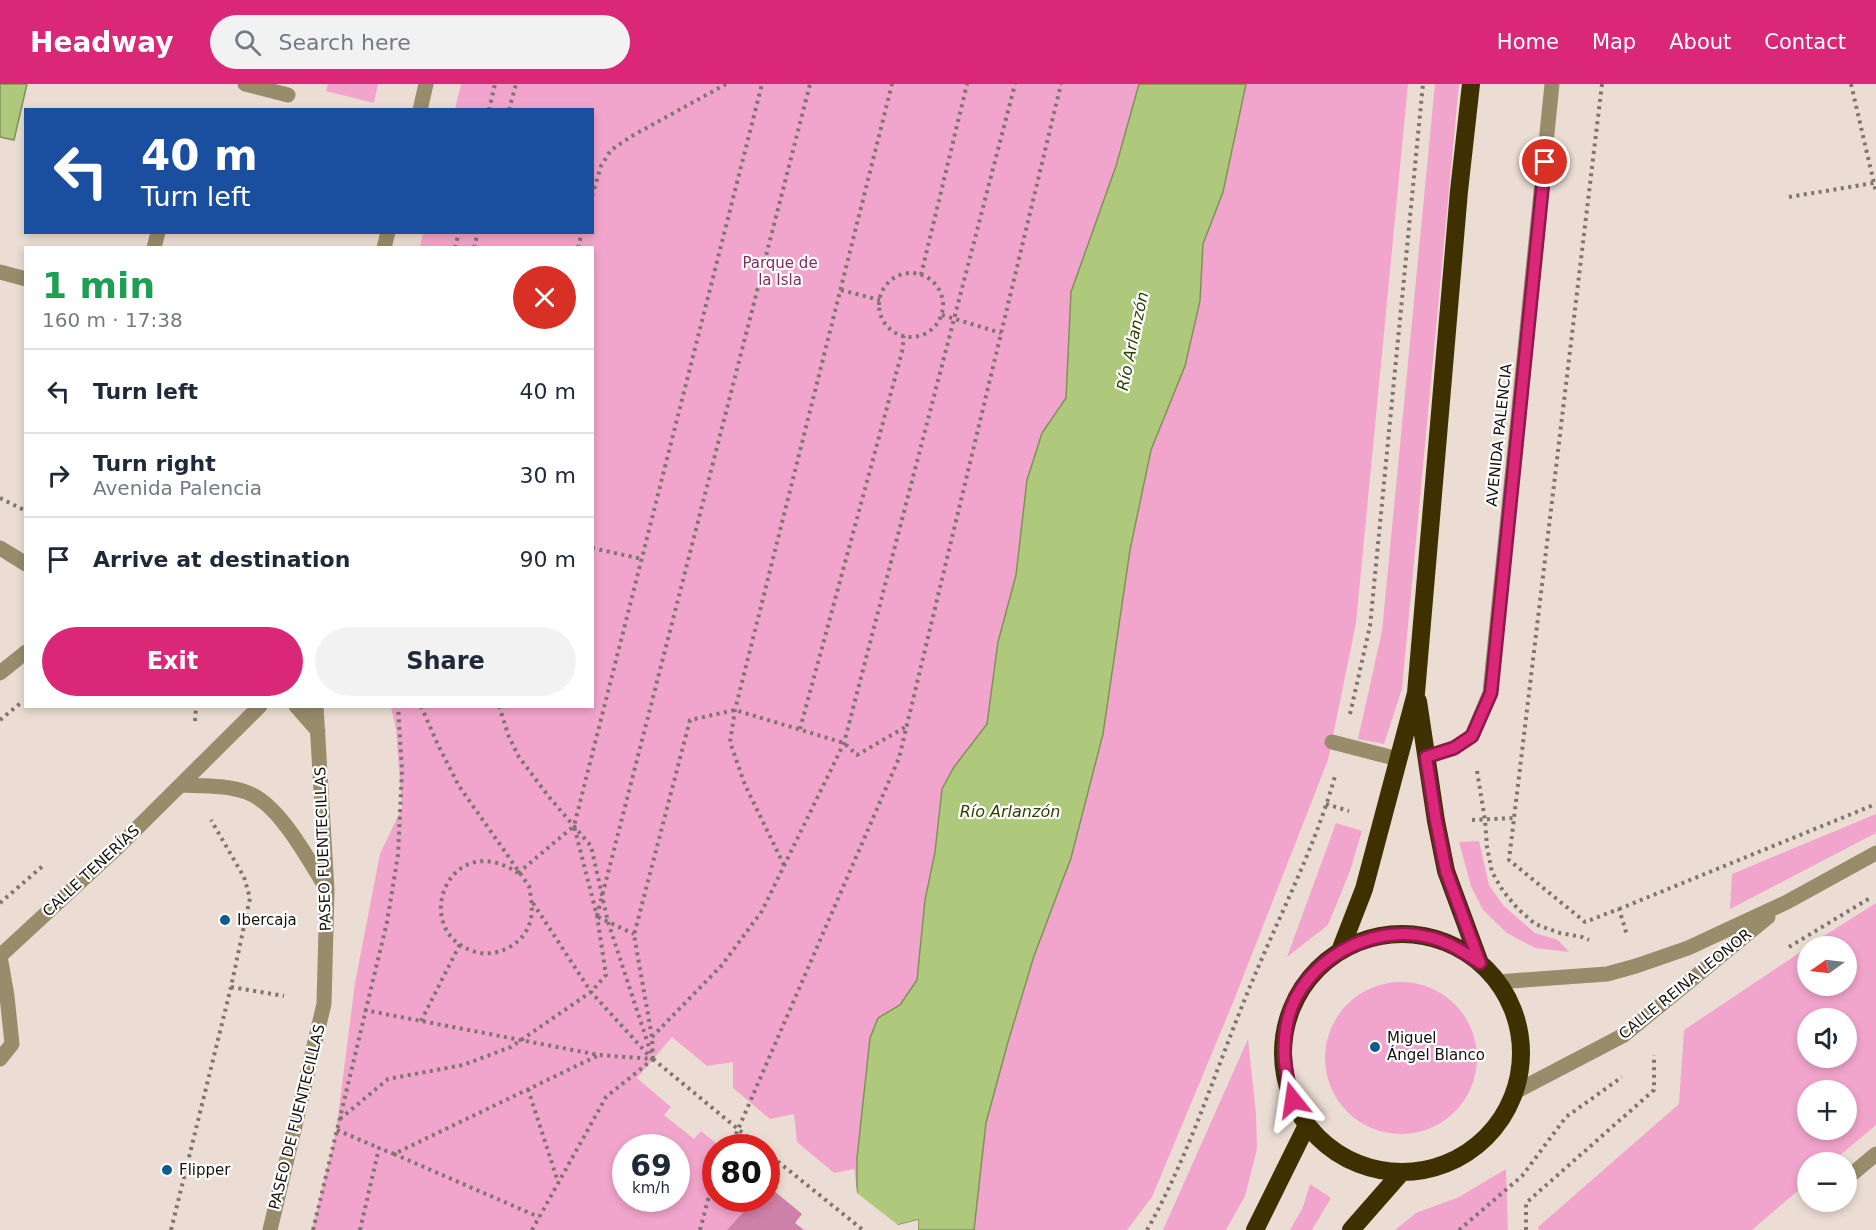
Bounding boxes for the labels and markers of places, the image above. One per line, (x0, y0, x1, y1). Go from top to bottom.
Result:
pin (1519, 136, 1570, 187)
place label: Ibercaja (237, 911, 297, 929)
marker: Ibercaja (218, 913, 232, 927)
place label: Miguel Ángel Blanco (1387, 1029, 1485, 1064)
marker: Miguel Ángel Blanco (1368, 1040, 1382, 1054)
place label: Flipper (179, 1161, 231, 1179)
marker: Flipper (160, 1163, 174, 1177)

